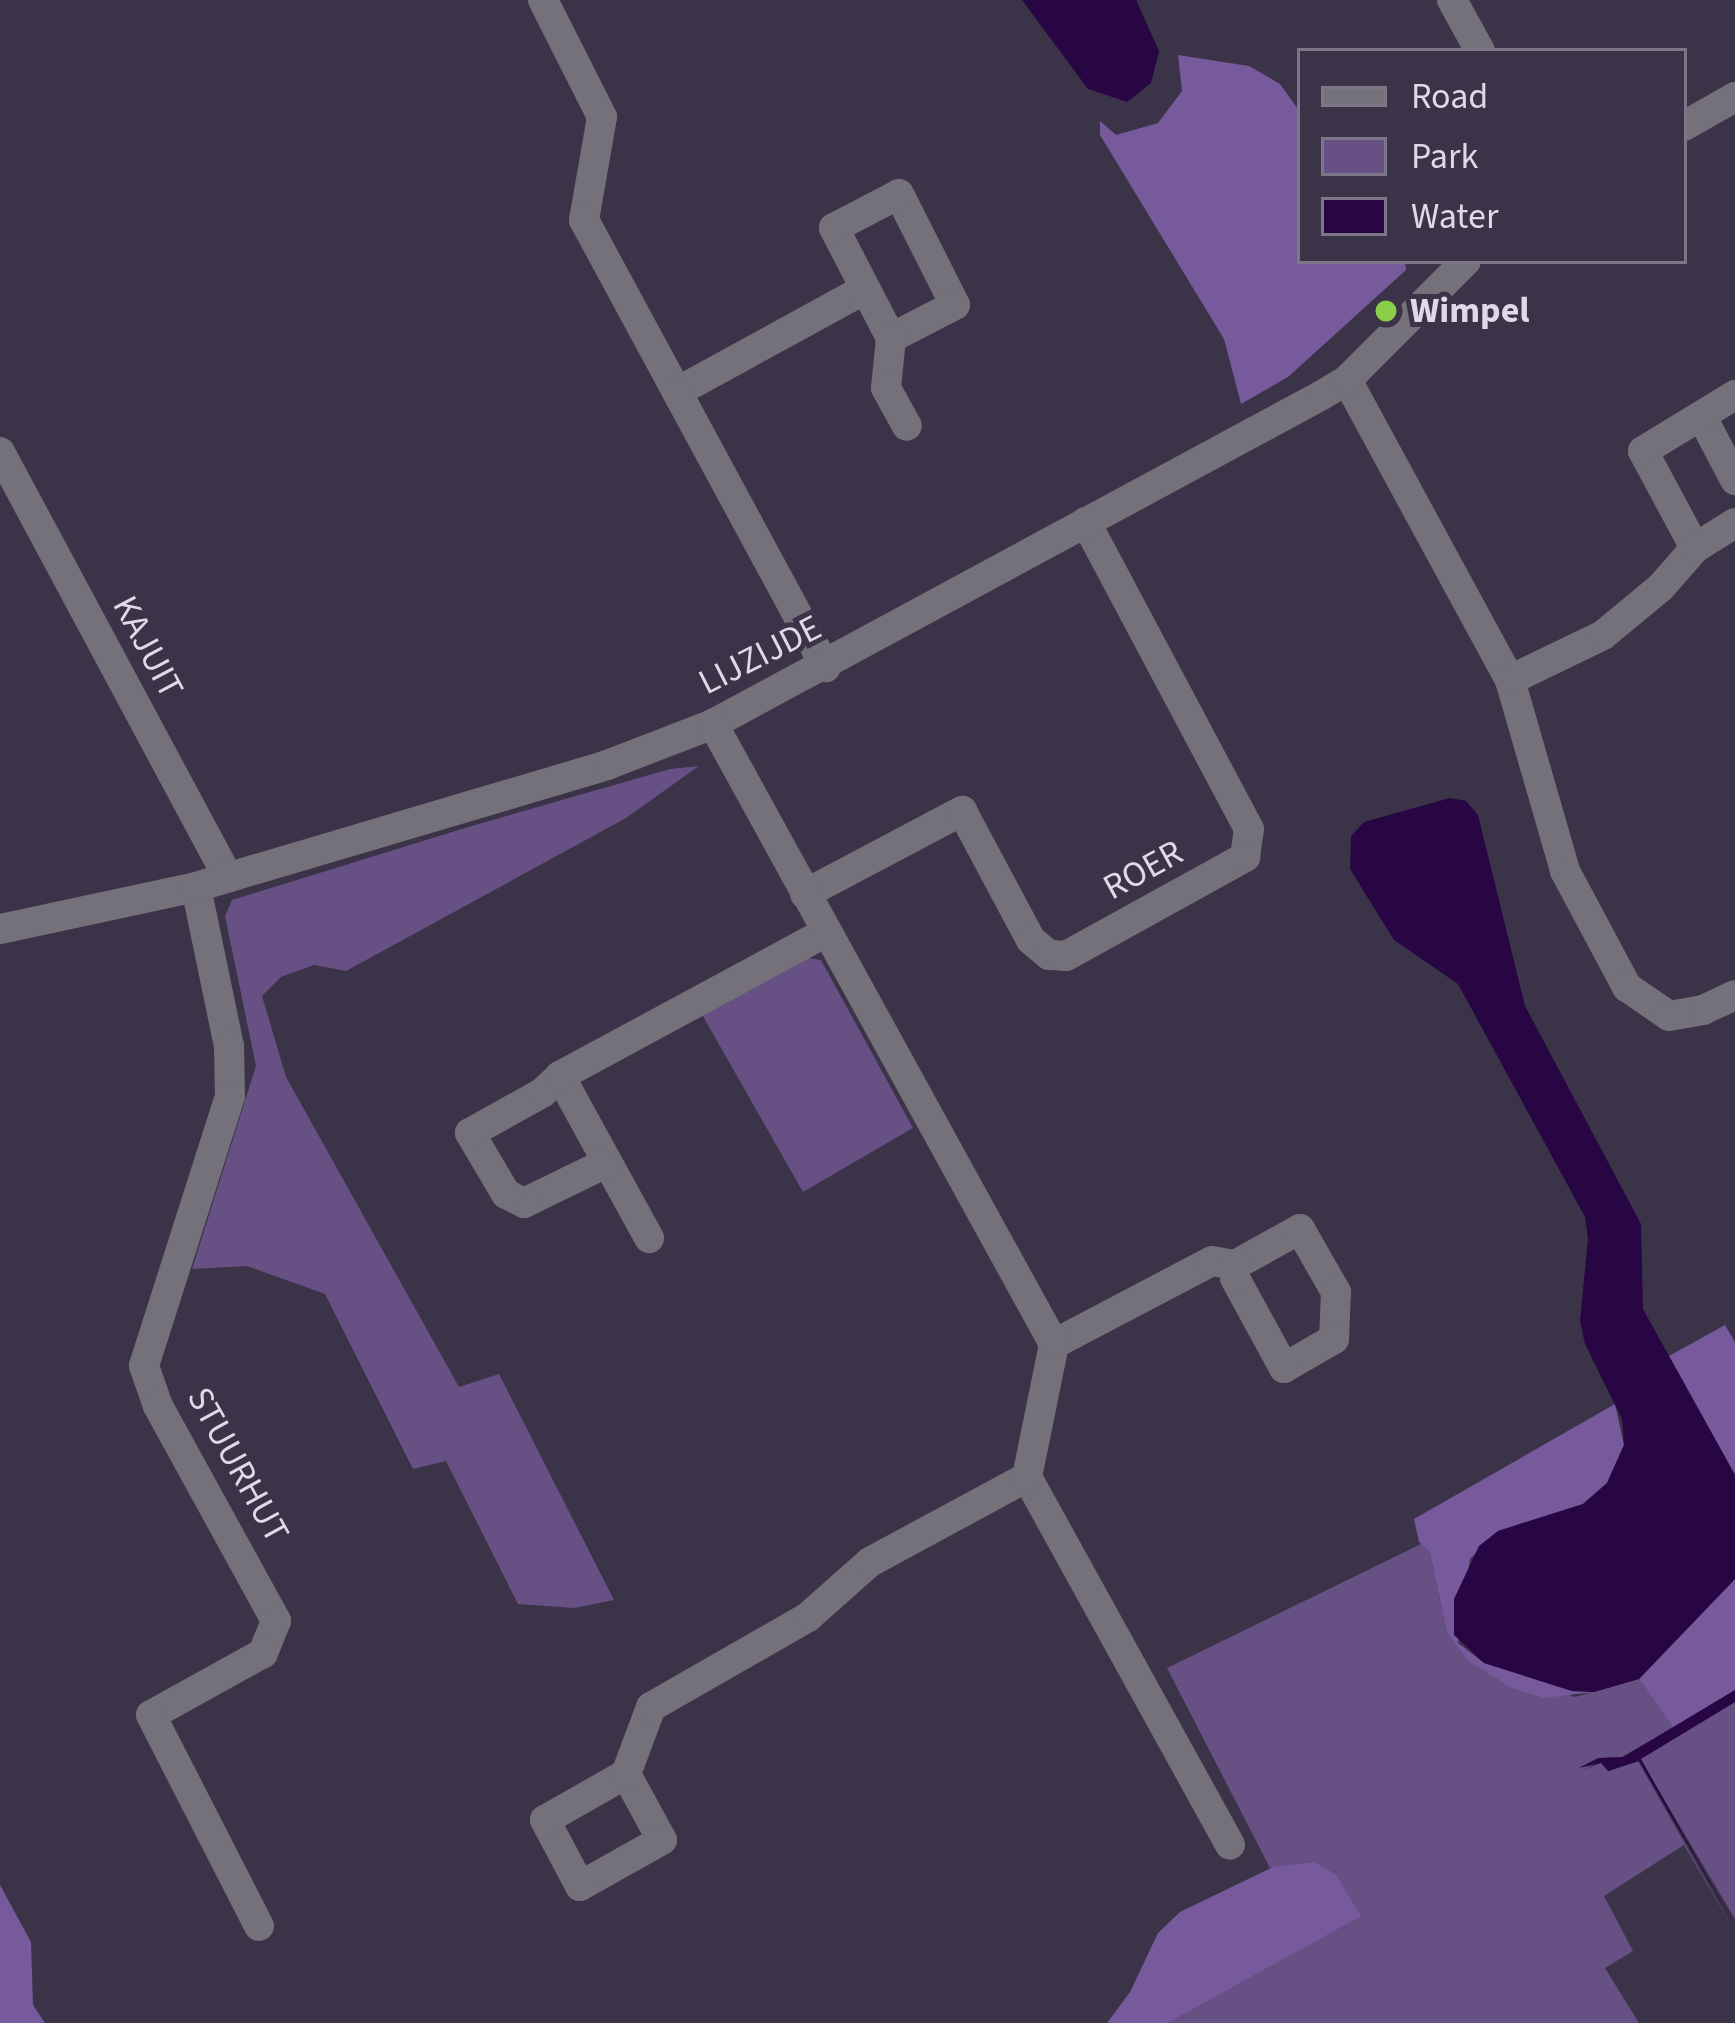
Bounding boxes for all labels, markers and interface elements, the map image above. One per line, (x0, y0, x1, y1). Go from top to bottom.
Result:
legend (1297, 48, 1687, 264)
text: Road (1411, 71, 1488, 122)
text: Park (1411, 131, 1478, 182)
text: Water (1411, 191, 1498, 242)
place label: Wimpel (1410, 289, 1530, 333)
marker: Wimpel (1373, 298, 1399, 324)
street label: KAJUIT (103, 589, 193, 705)
street label: LIJZIJDE (692, 606, 828, 704)
street label: ROER (1096, 831, 1190, 909)
street label: STUURHUT (178, 1380, 298, 1550)

